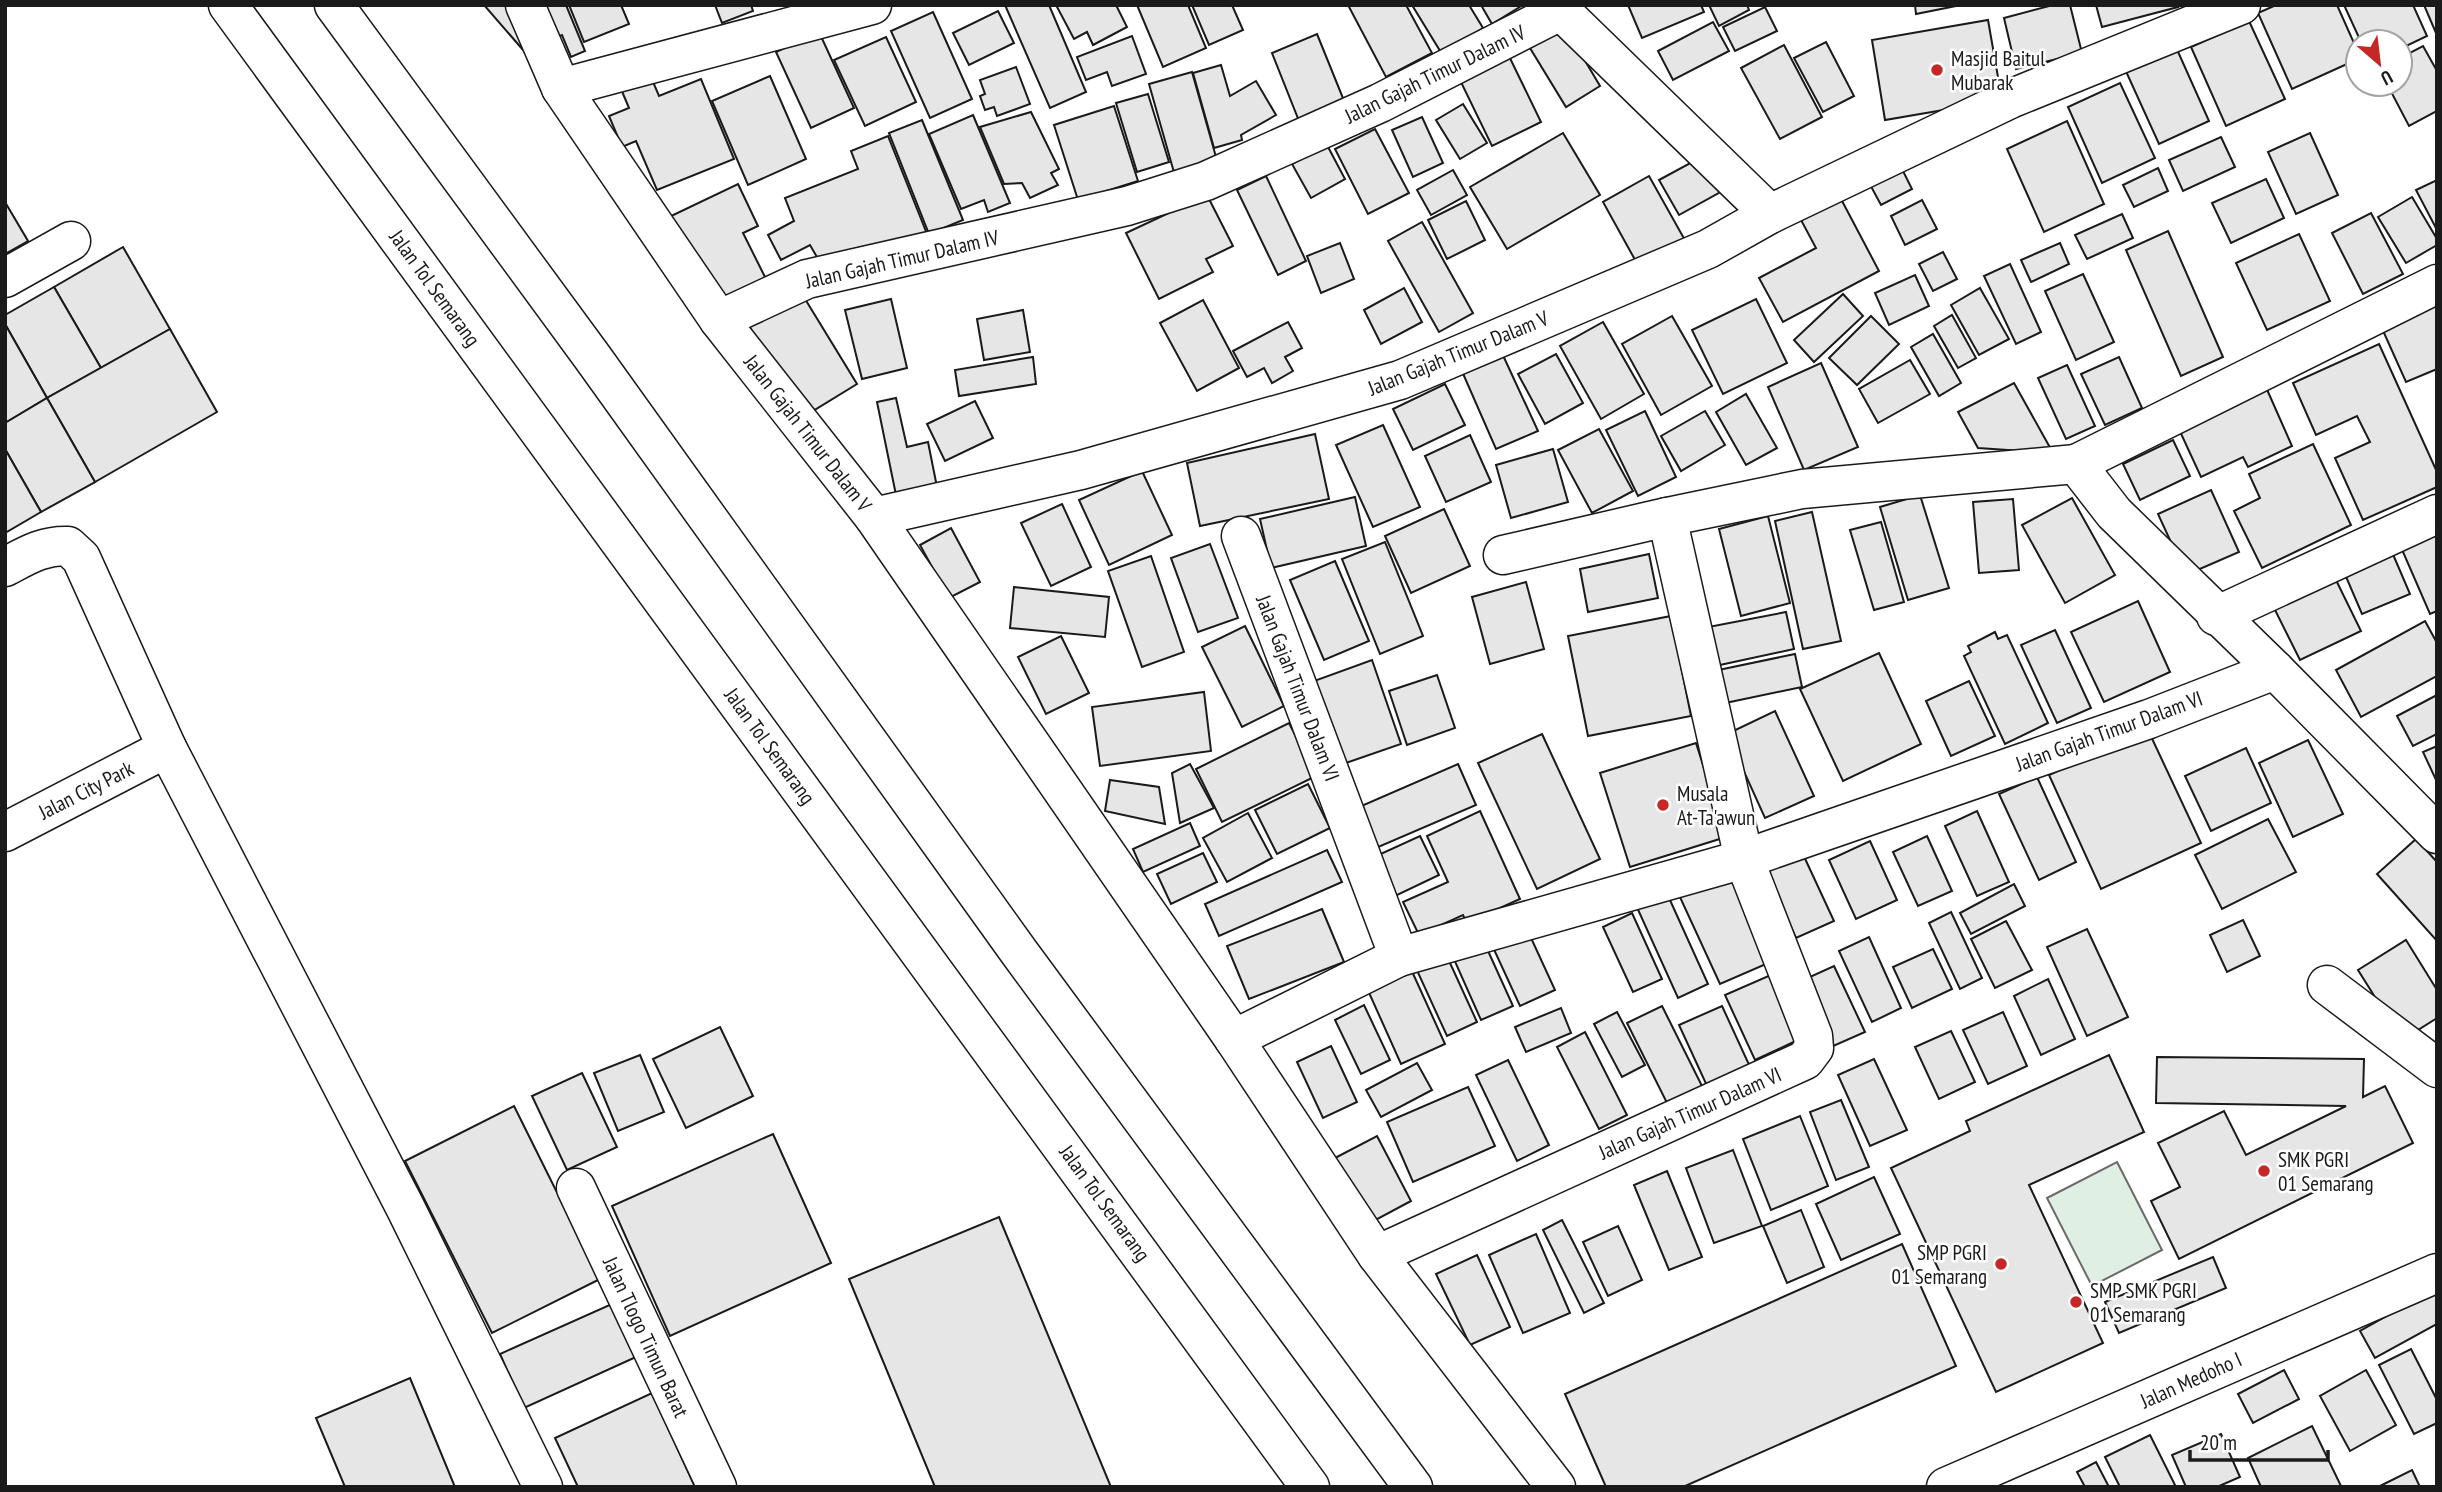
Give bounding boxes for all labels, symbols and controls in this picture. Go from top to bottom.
street label: Jalan Gajah Timur Dalam IV [1339,18,1530,130]
north arrow [2344,28,2414,98]
place label: Masjid Baitul Mubarak [1951,45,2045,96]
marker: Masjid Baitul Mubarak [1929,62,1945,78]
text: U [2377,65,2397,91]
street label: Jalan Tol Semarang [383,224,486,352]
street label: Jalan Gajah Timur Dalam IV [802,224,1002,295]
street label: Jalan Gajah Timur Dalam V [1363,304,1552,402]
street label: Jalan Gajah Timur Dalam V [738,348,878,517]
street label: Jalan Gajah Timur Dalam VI [1250,590,1346,785]
street label: Jalan Tol Semarang [718,682,821,810]
street label: Jalan Gajah Timur Dalam VI [2011,685,2206,778]
street label: Jalan City Park [33,755,138,826]
place label: Musala At-Ta'awun [1677,780,1755,831]
marker: Musala At-Ta'awun [1655,797,1671,813]
street label: Jalan Gajah Timur Dalam VI [1594,1061,1786,1166]
street label: Jalan Tol Semarang [1053,1139,1156,1267]
place label: SMK PGRI 01 Semarang [2278,1146,2374,1197]
marker: SMK PGRI 01 Semarang [2256,1163,2272,1179]
place label: SMP PGRI 01 Semarang [1891,1239,1987,1290]
street label: Jalan Tlogo Timun Barat [597,1252,695,1422]
marker: SMP PGRI 01 Semarang [1993,1256,2009,1272]
place label: SMP SMK PGRI 01 Semarang [2090,1277,2197,1328]
marker: SMP SMK PGRI 01 Semarang [2068,1294,2084,1310]
street label: Jalan Medoho I [2135,1346,2246,1415]
scale bar [2190,1418,2328,1462]
text: 20 m [2200,1429,2237,1456]

